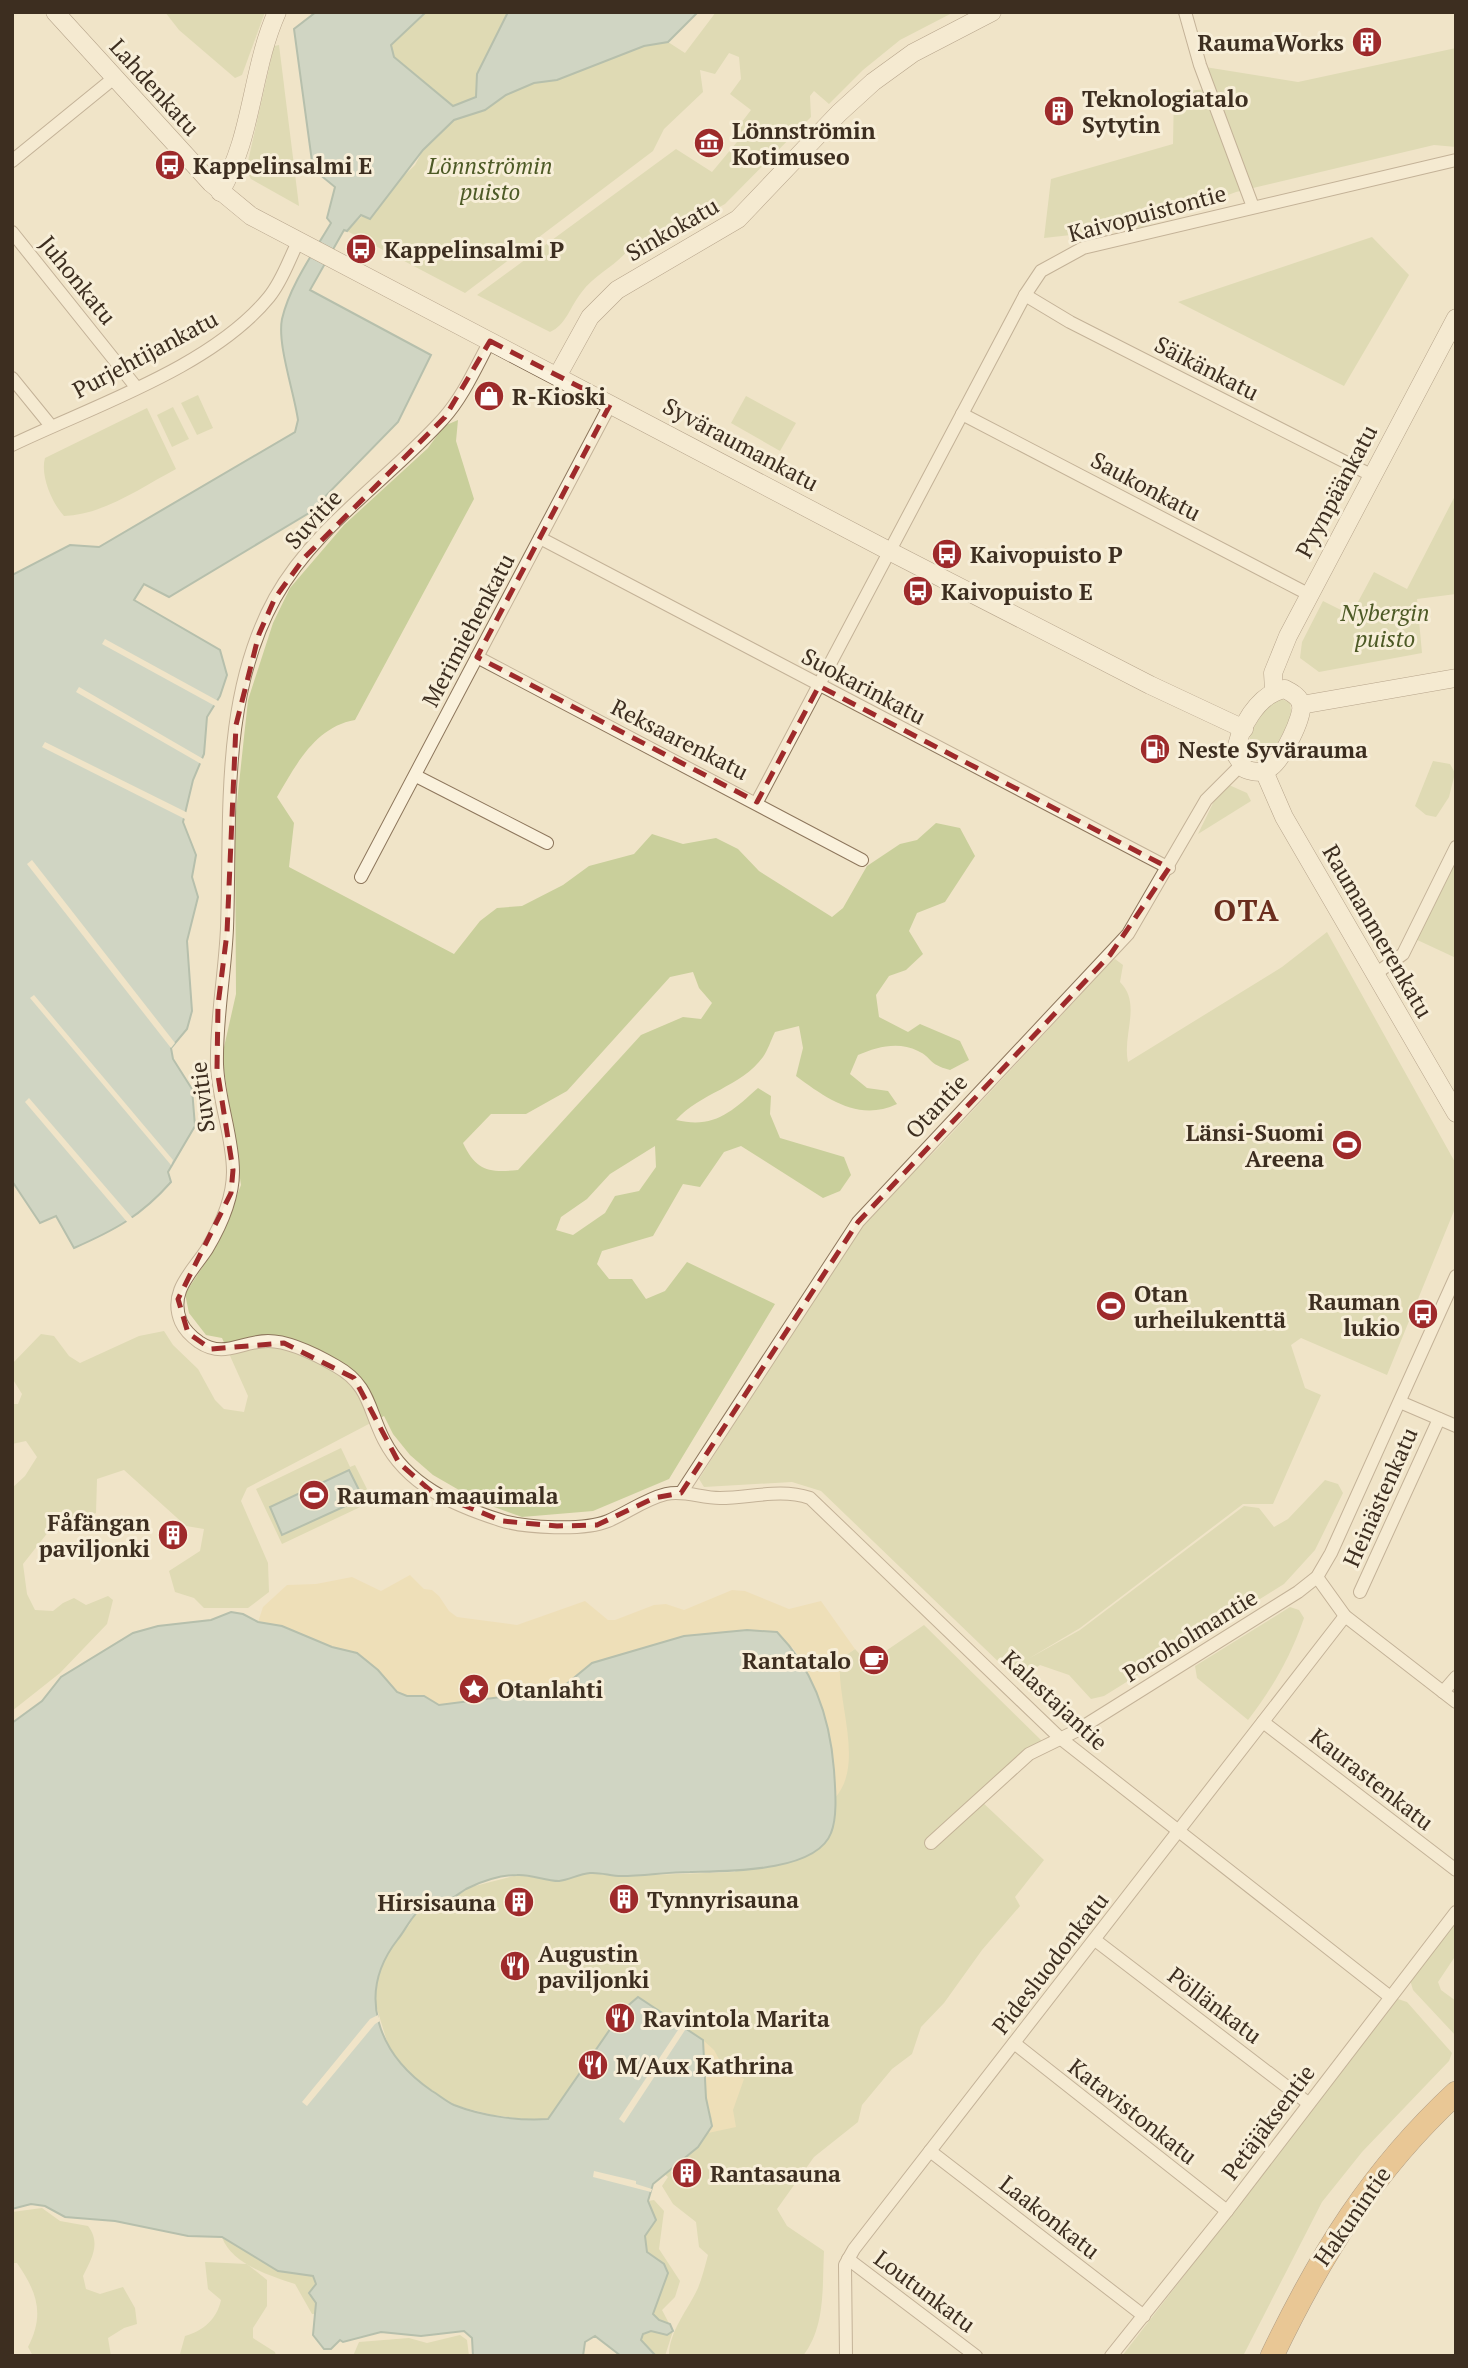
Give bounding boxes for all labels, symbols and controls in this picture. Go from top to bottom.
building icon: RaumaWorks [1350,25,1384,59]
place label: RaumaWorks [1197,27,1344,58]
street label: Lahdenkatu [103,32,207,142]
place label: Teknologiatalo Sytytin [1082,83,1248,140]
building icon: Teknologiatalo Sytytin [1042,94,1076,128]
place label: Lönnströmin Kotimuseo [732,115,876,172]
museum icon: Lönnströmin Kotimuseo [692,126,726,160]
bus stop icon: Kappelinsalmi E [153,148,187,182]
place label: Kappelinsalmi E [193,150,372,181]
park label: Lönnströmin puisto [427,150,552,207]
street label: Kaivopuistontie [1065,177,1229,249]
street label: Sinkokatu [620,190,724,268]
street label: Juhonkatu [33,229,123,331]
bus stop icon: Kappelinsalmi P [344,232,378,266]
place label: Kappelinsalmi P [384,234,565,265]
street label: Purjehtijankatu [67,303,223,405]
street label: Säikänkatu [1150,328,1264,408]
shop icon: R-Kioski [472,379,506,413]
place label: R-Kioski [512,381,606,412]
street label: Syväraumankatu [658,390,824,498]
street label: Pyynpäänkatu [1288,419,1384,563]
street label: Saukonkatu [1086,444,1206,528]
street label: Suvitie [277,482,349,556]
bus stop icon: Kaivopuisto P [930,537,964,571]
place label: Kaivopuisto P [970,539,1123,570]
street label: Merimiehenkatu [415,548,521,712]
bus stop icon: Kaivopuisto E [901,574,935,608]
place label: Kaivopuisto E [941,576,1093,607]
park label: Nybergin puisto [1340,597,1429,654]
street label: Suokarinkatu [797,640,931,732]
street label: Reksaarenkatu [606,691,754,787]
fuel station icon: Neste Syvärauma [1138,732,1172,766]
place label: Neste Syvärauma [1178,734,1368,765]
street label: Raumanmerenkatu [1316,839,1440,1023]
district label: OTA [1213,890,1281,930]
street label: Suvitie [182,1060,222,1134]
street label: Otantie [898,1067,974,1145]
place label: Länsi-Suomi Areena [1186,1117,1324,1174]
sports icon: Länsi-Suomi Areena [1330,1128,1364,1162]
place label: Otan urheilukenttä [1134,1278,1286,1335]
place label: Rauman lukio [1308,1286,1400,1343]
sports icon: Otan urheilukenttä [1094,1289,1128,1323]
bus stop icon: Rauman lukio [1406,1297,1440,1331]
street label: Heinästenkatu [1335,1422,1425,1572]
sports icon: Rauman maauimala [297,1478,331,1512]
place label: Rauman maauimala [337,1480,559,1511]
place label: Fåfängan paviljonki [39,1507,150,1564]
building icon: Fåfängan paviljonki [156,1518,190,1552]
street label: Poroholmantie [1117,1581,1263,1689]
cafe icon: Rantatalo [857,1643,891,1677]
street label: Kalastajantie [995,1643,1115,1757]
place label: Rantatalo [742,1645,851,1676]
place icon: Otanlahti [457,1672,491,1706]
place label: Otanlahti [497,1674,603,1705]
street label: Kaurastenkatu [1304,1721,1440,1837]
building icon: Tynnyrisauna [607,1882,641,1916]
place label: Tynnyrisauna [647,1884,799,1915]
building icon: Hirsisauna [502,1885,536,1919]
street label: Pidesluodonkatu [985,1886,1115,2040]
place label: Hirsisauna [378,1887,496,1918]
place label: Augustin paviljonki [538,1938,650,1995]
restaurant icon: Augustin paviljonki [498,1949,532,1983]
street label: Pöllänkatu [1162,1959,1268,2051]
restaurant icon: Ravintola Marita [603,2001,637,2035]
place label: Ravintola Marita [643,2003,830,2034]
restaurant icon: M/Aux Kathrina [576,2048,610,2082]
place label: M/Aux Kathrina [616,2050,794,2081]
street label: Katavistonkatu [1062,2051,1204,2171]
street label: Petäjäksentie [1214,2058,1322,2186]
building icon: Rantasauna [670,2156,704,2190]
place label: Rantasauna [710,2158,841,2189]
street label: Hakunintie [1306,2160,1398,2272]
street label: Laakonkatu [994,2168,1106,2266]
street label: Loutunkatu [868,2243,982,2339]

